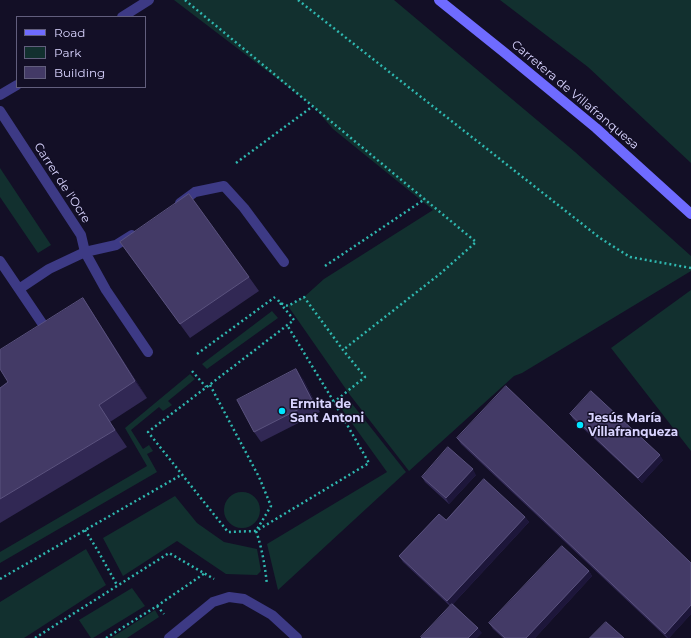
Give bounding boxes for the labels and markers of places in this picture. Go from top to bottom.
place label: Ermita de Sant Antoni [290,397,364,425]
marker: Ermita de Sant Antoni [277,406,287,416]
place label: Jesús María Villafranqueza [588,411,678,439]
marker: Jesús María Villafranqueza [575,420,585,430]

